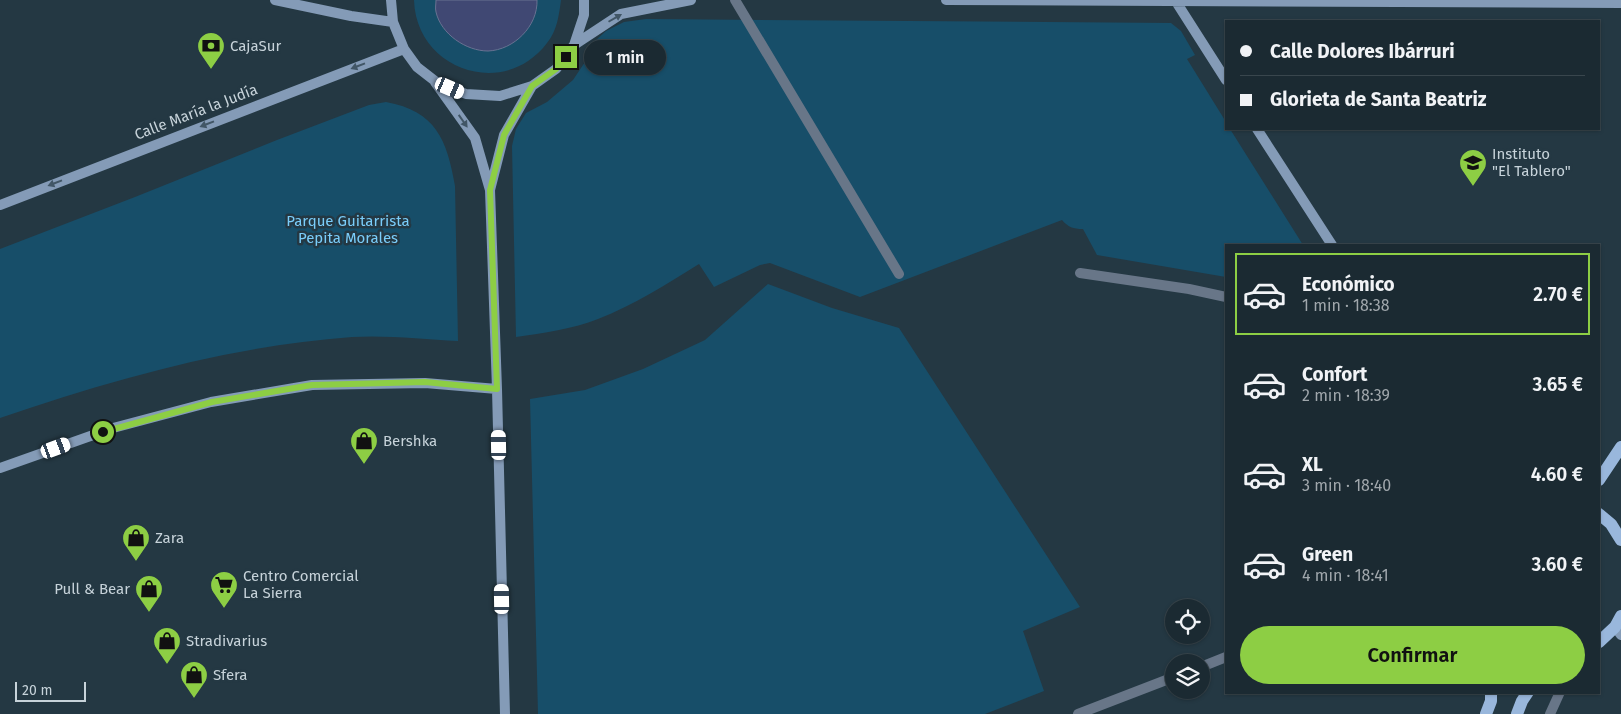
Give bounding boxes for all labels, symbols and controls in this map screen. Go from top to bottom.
one-way arrow [609,14,622,23]
bank icon: CajaSur [196,31,226,70]
place label: CajaSur [230,37,282,55]
callout: 1 min [584,40,666,74]
text: Calle Dolores Ibárruri [1270,40,1455,63]
route end [555,46,577,68]
text: 1 min [606,48,644,67]
one-way arrow [350,62,365,70]
car [433,75,466,101]
street label: Calle María la Judía [132,80,260,144]
text: Glorieta de Santa Beatriz [1270,88,1487,111]
one-way arrow [458,114,468,128]
one-way arrow [199,121,214,128]
place label: Instituto "El Tablero" [1492,145,1571,180]
school or university icon: Instituto "El Tablero" [1458,148,1488,187]
one-way arrow [47,179,62,187]
park label: Parque Guitarrista Pepita Morales [286,212,410,247]
icon: car [1242,272,1287,317]
text: Económico [1302,273,1395,296]
text: 2.70 € [1533,283,1583,306]
text: 1 min · 18:38 [1302,296,1390,315]
icon: car [1242,362,1287,407]
text: Confort [1302,363,1367,386]
text: 3.65 € [1533,373,1583,396]
text: 2 min · 18:39 [1302,386,1390,405]
route start [92,421,114,443]
shop icon: Bershka [349,426,379,465]
car [491,430,506,460]
place label: Bershka [383,432,437,450]
car [39,436,72,460]
icon: car [1242,452,1287,497]
text: XL [1302,453,1323,476]
text: 4.60 € [1531,463,1583,486]
text: 3 min · 18:40 [1302,476,1391,495]
shop icon: Zara [121,523,151,562]
place label: Zara [155,529,184,547]
icon: car [1242,542,1287,587]
text: Green [1302,543,1353,566]
text: 3.60 € [1531,553,1583,576]
text: 4 min · 18:41 [1302,566,1389,585]
place label: Centro Comercial La Sierra [243,567,359,602]
supermarket icon: Centro Comercial La Sierra [209,570,239,609]
shop icon: Pull & Bear [134,574,164,613]
place label: Pull & Bear [54,580,130,598]
car [494,584,509,614]
map controls [1165,599,1210,699]
button: locate [1165,599,1210,644]
shop icon: Stradivarius [152,626,182,665]
button: Confirmar [1240,626,1585,684]
place label: Stradivarius [186,632,267,650]
button: layers [1165,654,1210,699]
shop icon: Sfera [179,660,209,699]
place label: Sfera [213,666,248,684]
scale bar [15,679,86,702]
text: 20 m [22,682,52,699]

